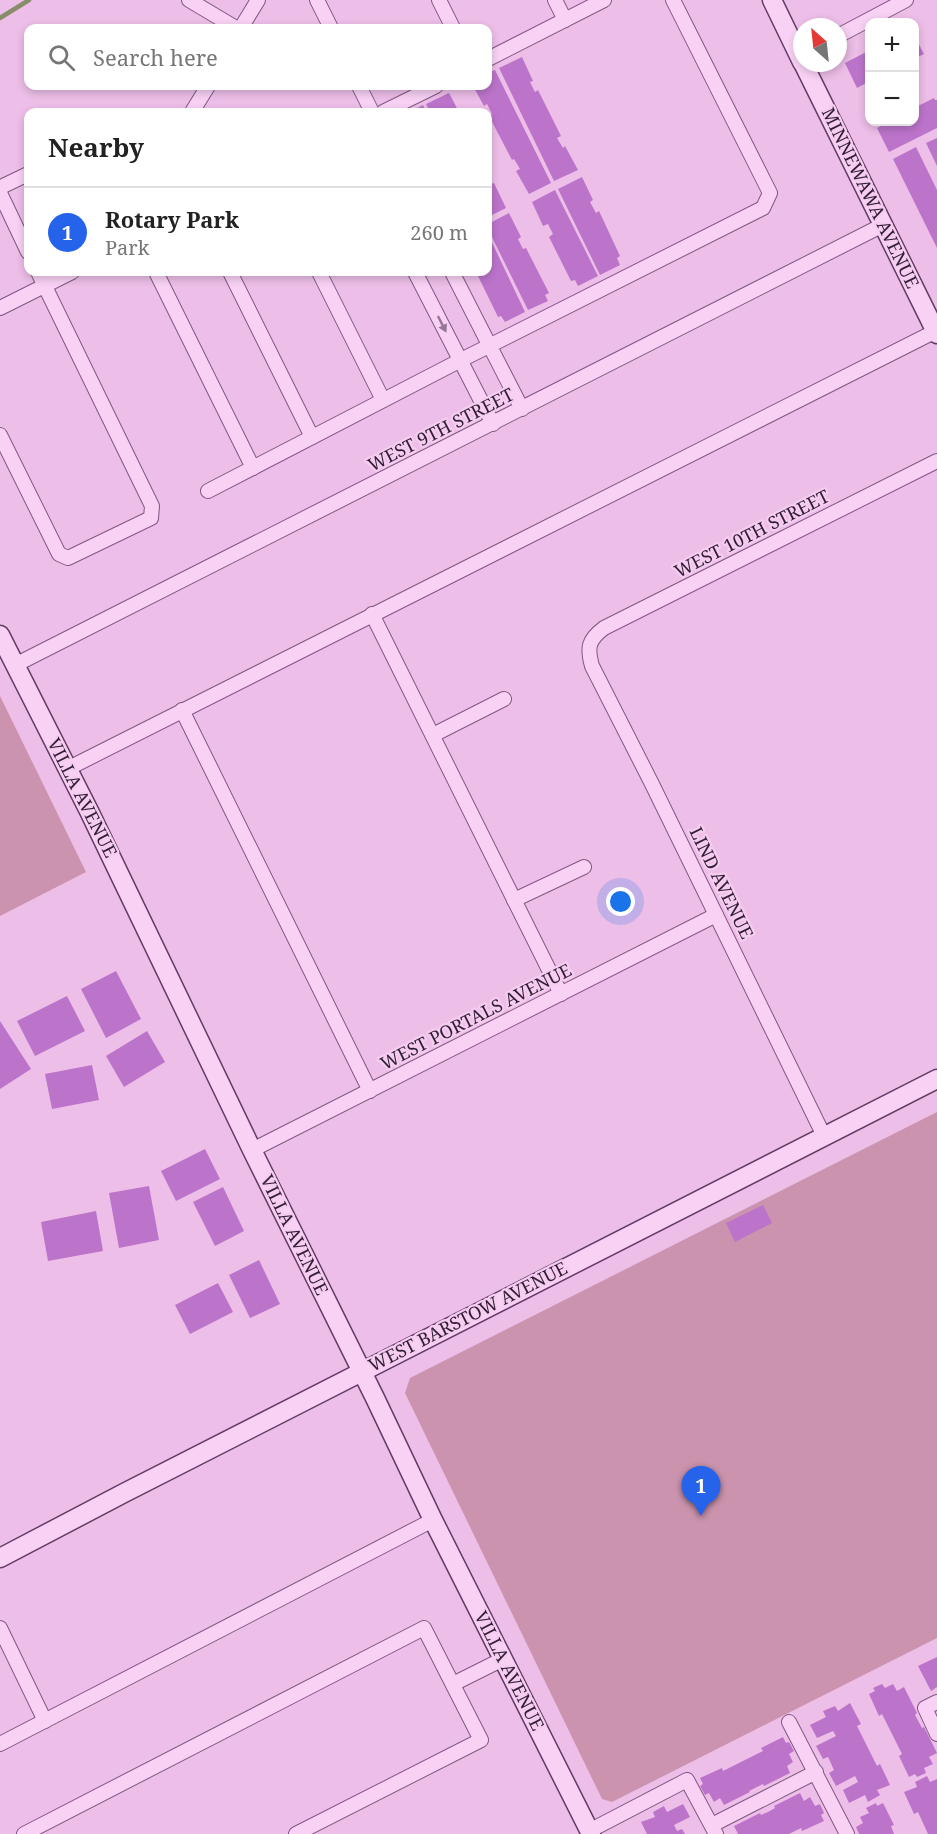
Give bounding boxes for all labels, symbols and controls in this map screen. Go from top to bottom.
north arrow [793,18,847,72]
map controls [865,18,919,126]
button: + [865,18,919,72]
search box [24,24,492,90]
icon: search [45,41,78,74]
text: Search here [93,42,218,72]
button: − [865,72,919,126]
street label: MINNEWAWA AVENUE [817,103,925,292]
text: Nearby [48,129,144,165]
text: Rotary Park [105,204,239,234]
text: 1 [62,219,73,246]
text: 260 m [410,219,468,246]
text: Park [105,234,149,261]
one-way arrow [437,315,447,332]
street label: WEST 9TH STREET [363,382,518,476]
street label: WEST 10TH STREET [670,484,833,583]
street label: VILLA AVENUE [42,734,123,861]
street label: LIND AVENUE [684,823,759,943]
your location [606,887,635,916]
street label: WEST PORTALS AVENUE [376,957,575,1075]
street label: VILLA AVENUE [255,1170,334,1299]
street label: WEST BARSTOW AVENUE [364,1255,571,1377]
pin: 1 [682,1466,720,1516]
street label: VILLA AVENUE [469,1607,550,1734]

